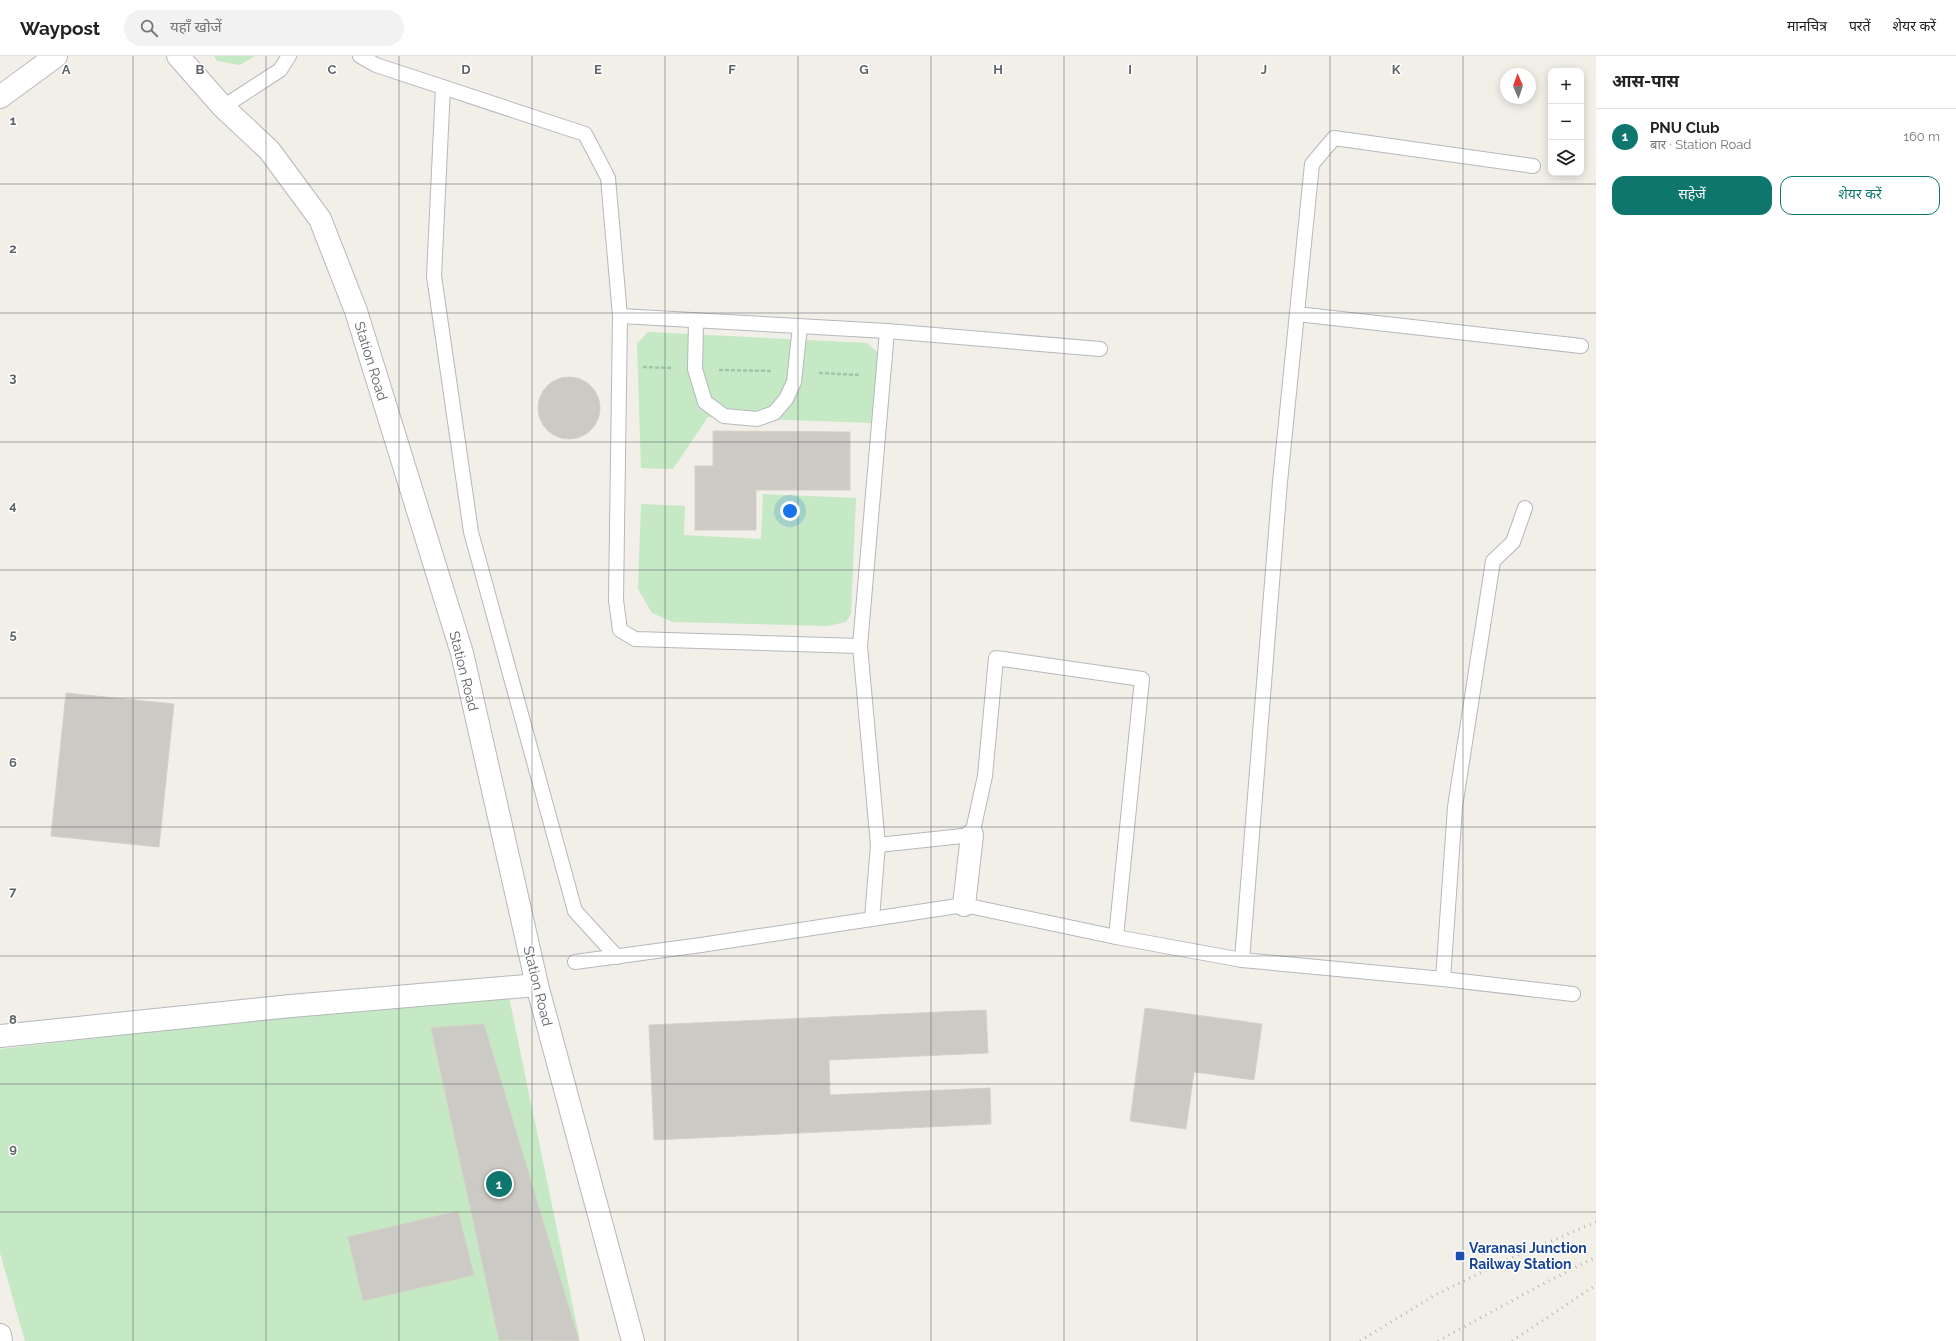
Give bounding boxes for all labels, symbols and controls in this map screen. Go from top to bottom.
search box [124,10,404,46]
text: Waypost [20,17,100,39]
icon: search [138,17,160,39]
text: यहाँ खोजें [170,18,222,36]
text: मानचित्र [1787,18,1827,34]
text: परतें [1849,18,1871,34]
text: शेयर करें [1893,18,1936,34]
text: A [62,62,71,77]
text: B [196,62,205,77]
text: C [328,62,337,77]
text: D [461,62,471,77]
text: E [594,62,602,77]
text: F [728,62,736,77]
text: G [859,62,869,77]
text: H [993,62,1003,77]
text: I [1128,62,1132,77]
text: J [1261,62,1267,77]
text: K [1392,62,1401,77]
north arrow [1500,68,1536,104]
map controls [1548,68,1584,176]
button: + [1548,68,1584,104]
text: आस-पास [1612,71,1679,91]
button: − [1548,104,1584,140]
text: 1 [10,113,17,128]
text: PNU Club [1650,119,1719,137]
text: 1 [1622,129,1628,144]
text: 160 m [1903,129,1940,144]
text: बार · Station Road [1650,137,1751,152]
button: layers [1548,140,1584,176]
button: सहेजें [1612,176,1772,215]
button: शेयर करें [1780,176,1940,215]
text: 2 [9,241,17,256]
street label: Station Road [351,319,391,403]
text: 3 [9,370,17,385]
text: 4 [9,498,17,513]
your location [780,501,800,521]
text: 5 [9,627,17,642]
street label: Station Road [446,629,482,713]
text: 6 [9,755,17,770]
text: 7 [9,884,17,899]
street label: Station Road [520,944,556,1028]
text: 8 [9,1012,17,1027]
text: 9 [9,1141,17,1156]
pin: 1 [486,1169,512,1199]
place label: Varanasi Junction Railway Station [1469,1240,1587,1272]
marker: Varanasi Junction Railway Station [1454,1250,1466,1262]

